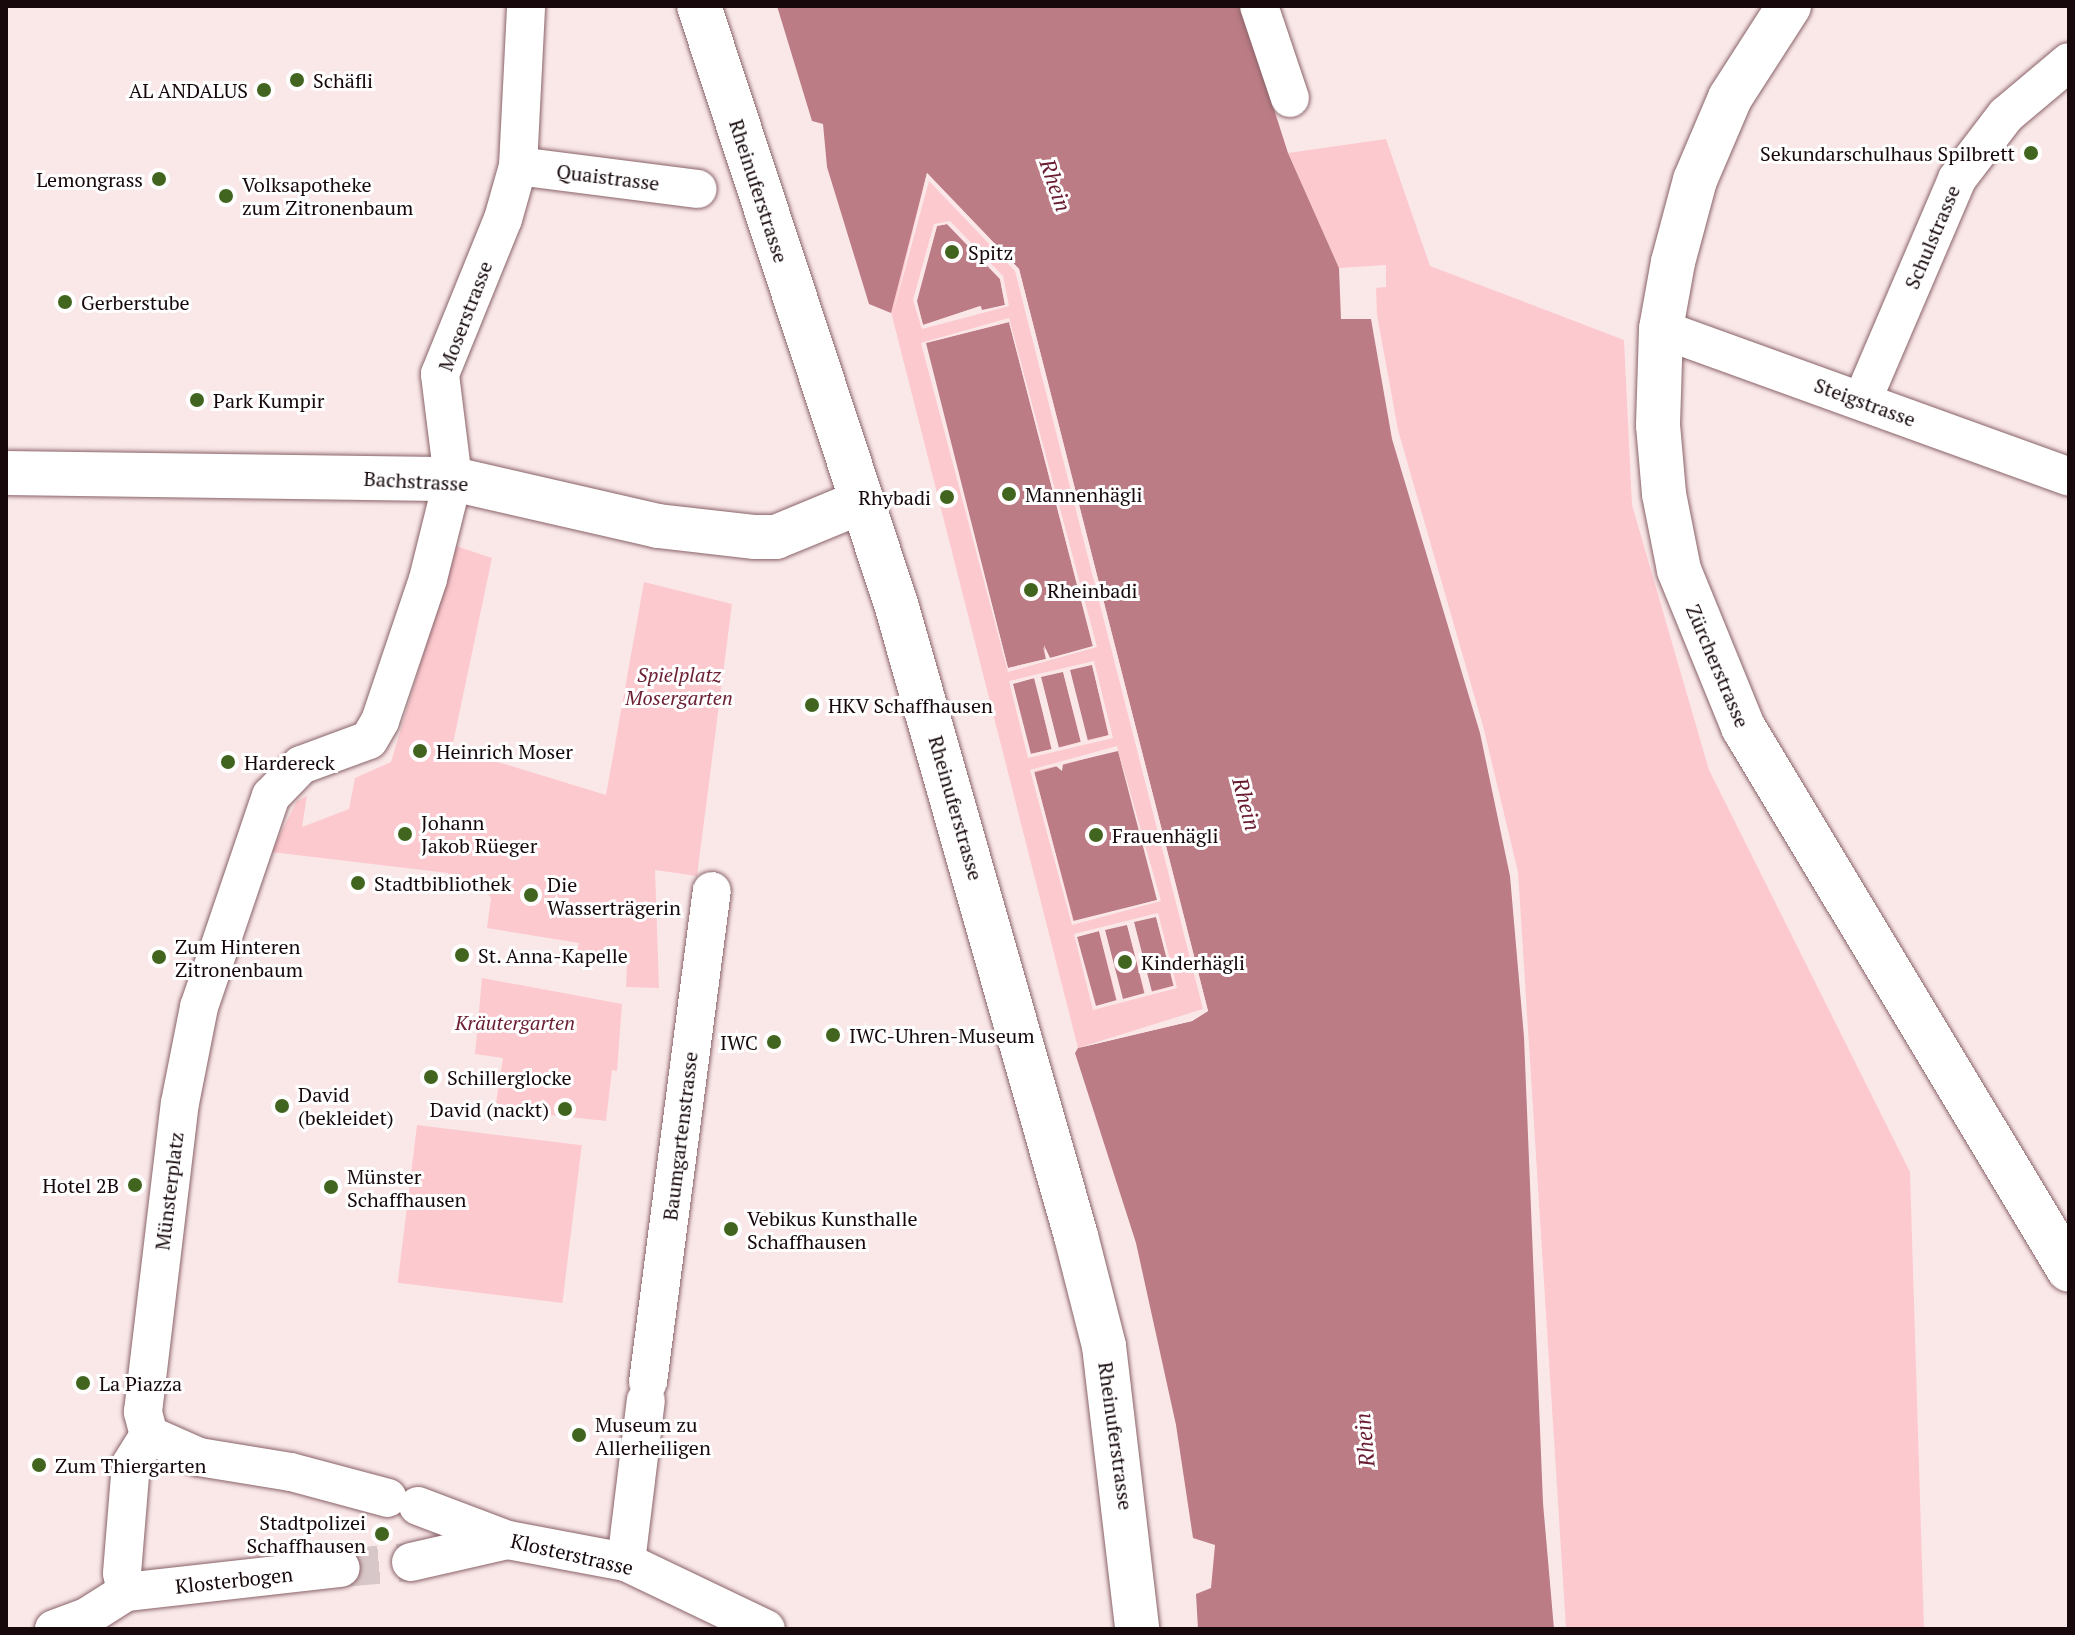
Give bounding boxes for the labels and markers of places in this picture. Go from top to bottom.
place label: Schäfli [313,68,373,92]
marker: Schäfli [288,71,306,89]
place label: AL ANDALUS [128,78,248,102]
marker: AL ANDALUS [255,81,273,99]
place label: Sekundarschulhaus Spilbrett [1760,141,2015,165]
marker: Sekundarschulhaus Spilbrett [2022,144,2040,162]
place label: Lemongrass [36,167,143,191]
marker: Lemongrass [150,170,168,188]
place label: Volksapotheke zum Zitronenbaum [242,172,413,219]
marker: Volksapotheke zum Zitronenbaum [217,187,235,205]
place label: Spitz [968,240,1013,264]
marker: Spitz [943,243,961,261]
place label: Gerberstube [81,290,190,314]
marker: Gerberstube [56,293,74,311]
place label: Park Kumpir [213,388,325,412]
marker: Park Kumpir [188,391,206,409]
place label: Mannenhägli [1025,482,1143,506]
place label: Rhybadi [858,485,931,509]
marker: Mannenhägli [1000,485,1018,503]
marker: Rhybadi [938,488,956,506]
place label: Rheinbadi [1047,578,1138,602]
marker: Rheinbadi [1022,581,1040,599]
place label: HKV Schaffhausen [828,693,993,717]
marker: HKV Schaffhausen [803,696,821,714]
place label: Heinrich Moser [436,739,573,763]
marker: Heinrich Moser [411,742,429,760]
place label: Hardereck [244,750,335,774]
marker: Hardereck [219,753,237,771]
place label: Johann Jakob Rüeger [421,810,537,857]
place label: Frauenhägli [1112,823,1218,847]
marker: Johann Jakob Rüeger [396,825,414,843]
marker: Frauenhägli [1087,826,1105,844]
place label: Stadtbibliothek [374,871,511,895]
place label: Die Wasserträgerin [547,872,681,919]
marker: Stadtbibliothek [349,874,367,892]
marker: Die Wasserträgerin [522,886,540,904]
place label: Zum Hinteren Zitronenbaum [175,934,303,981]
place label: St. Anna-Kapelle [478,943,629,967]
marker: St. Anna-Kapelle [453,946,471,964]
marker: Zum Hinteren Zitronenbaum [150,948,168,966]
place label: Kinderhägli [1141,950,1245,974]
marker: Kinderhägli [1116,953,1134,971]
place label: IWC-Uhren-Museum [849,1023,1035,1047]
marker: IWC-Uhren-Museum [824,1026,842,1044]
place label: IWC [720,1030,758,1054]
marker: IWC [765,1033,783,1051]
place label: Schillerglocke [447,1065,572,1089]
marker: Schillerglocke [422,1068,440,1086]
place label: David (bekleidet) [298,1082,394,1129]
marker: David (bekleidet) [273,1097,291,1115]
place label: David (nackt) [430,1097,549,1121]
marker: David (nackt) [556,1100,574,1118]
place label: Münster Schaffhausen [347,1164,466,1211]
place label: Hotel 2B [42,1173,119,1197]
marker: Hotel 2B [126,1176,144,1194]
marker: Münster Schaffhausen [322,1178,340,1196]
place label: Vebikus Kunsthalle Schaffhausen [747,1206,917,1253]
marker: Vebikus Kunsthalle Schaffhausen [722,1220,740,1238]
place label: La Piazza [99,1371,182,1395]
marker: La Piazza [74,1374,92,1392]
place label: Museum zu Allerheiligen [595,1412,711,1459]
marker: Museum zu Allerheiligen [570,1426,588,1444]
place label: Zum Thiergarten [55,1453,206,1477]
marker: Zum Thiergarten [30,1456,48,1474]
place label: Stadtpolizei Schaffhausen [247,1510,366,1557]
marker: Stadtpolizei Schaffhausen [373,1525,391,1543]

